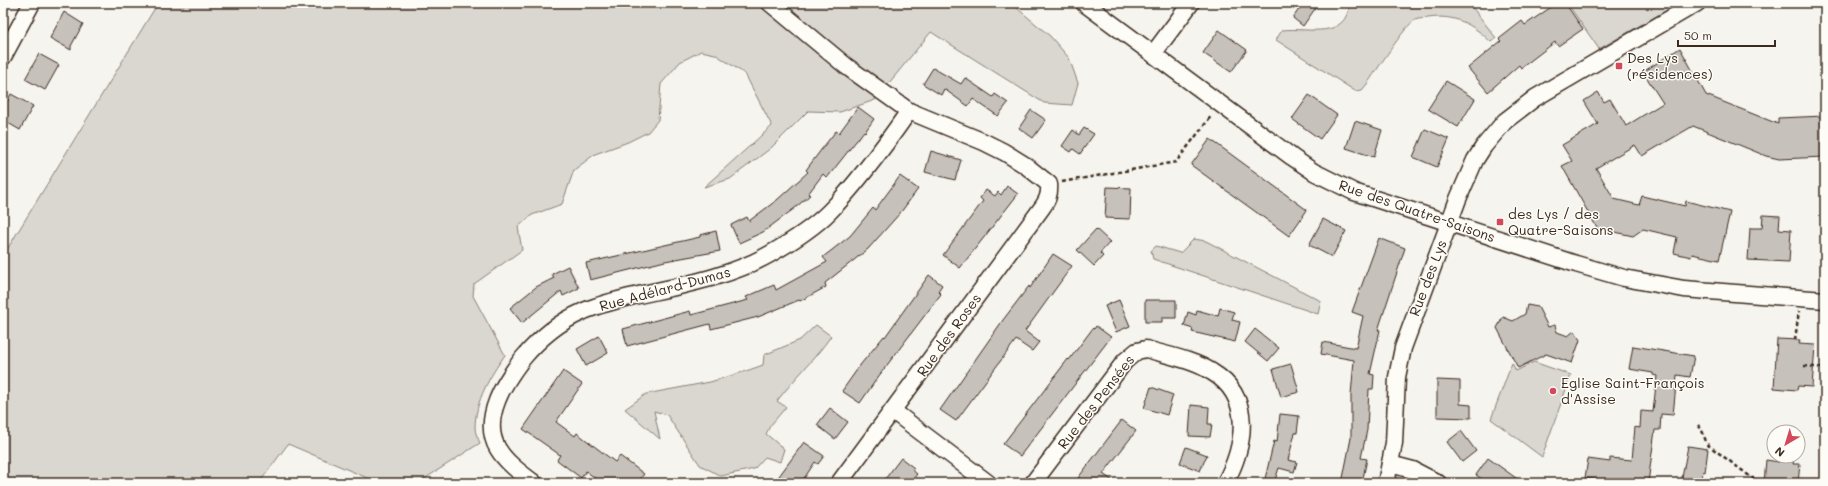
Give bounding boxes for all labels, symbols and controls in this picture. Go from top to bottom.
scale bar [1678,22,1775,48]
text: 50 m [1684,27,1712,43]
place label: Des Lys (résidences) [1627,48,1713,83]
marker: Des Lys (résidences) [1614,61,1624,71]
street label: Rue des Quatre-Saisons [1336,175,1498,246]
place label: des Lys / des Quatre-Saisons [1508,204,1614,239]
marker: des Lys / des Quatre-Saisons [1495,217,1505,227]
street label: Rue des Lys [1404,237,1451,319]
street label: Rue Adélard-Dumas [597,262,733,315]
street label: Rue des Roses [912,289,985,380]
street label: Rue des Pensées [1053,351,1138,453]
place label: Eglise Saint-François d'Assise [1561,373,1705,408]
marker: Eglise Saint-François d'Assise [1548,386,1558,396]
north arrow [1766,424,1806,464]
text: N [1772,444,1787,461]

